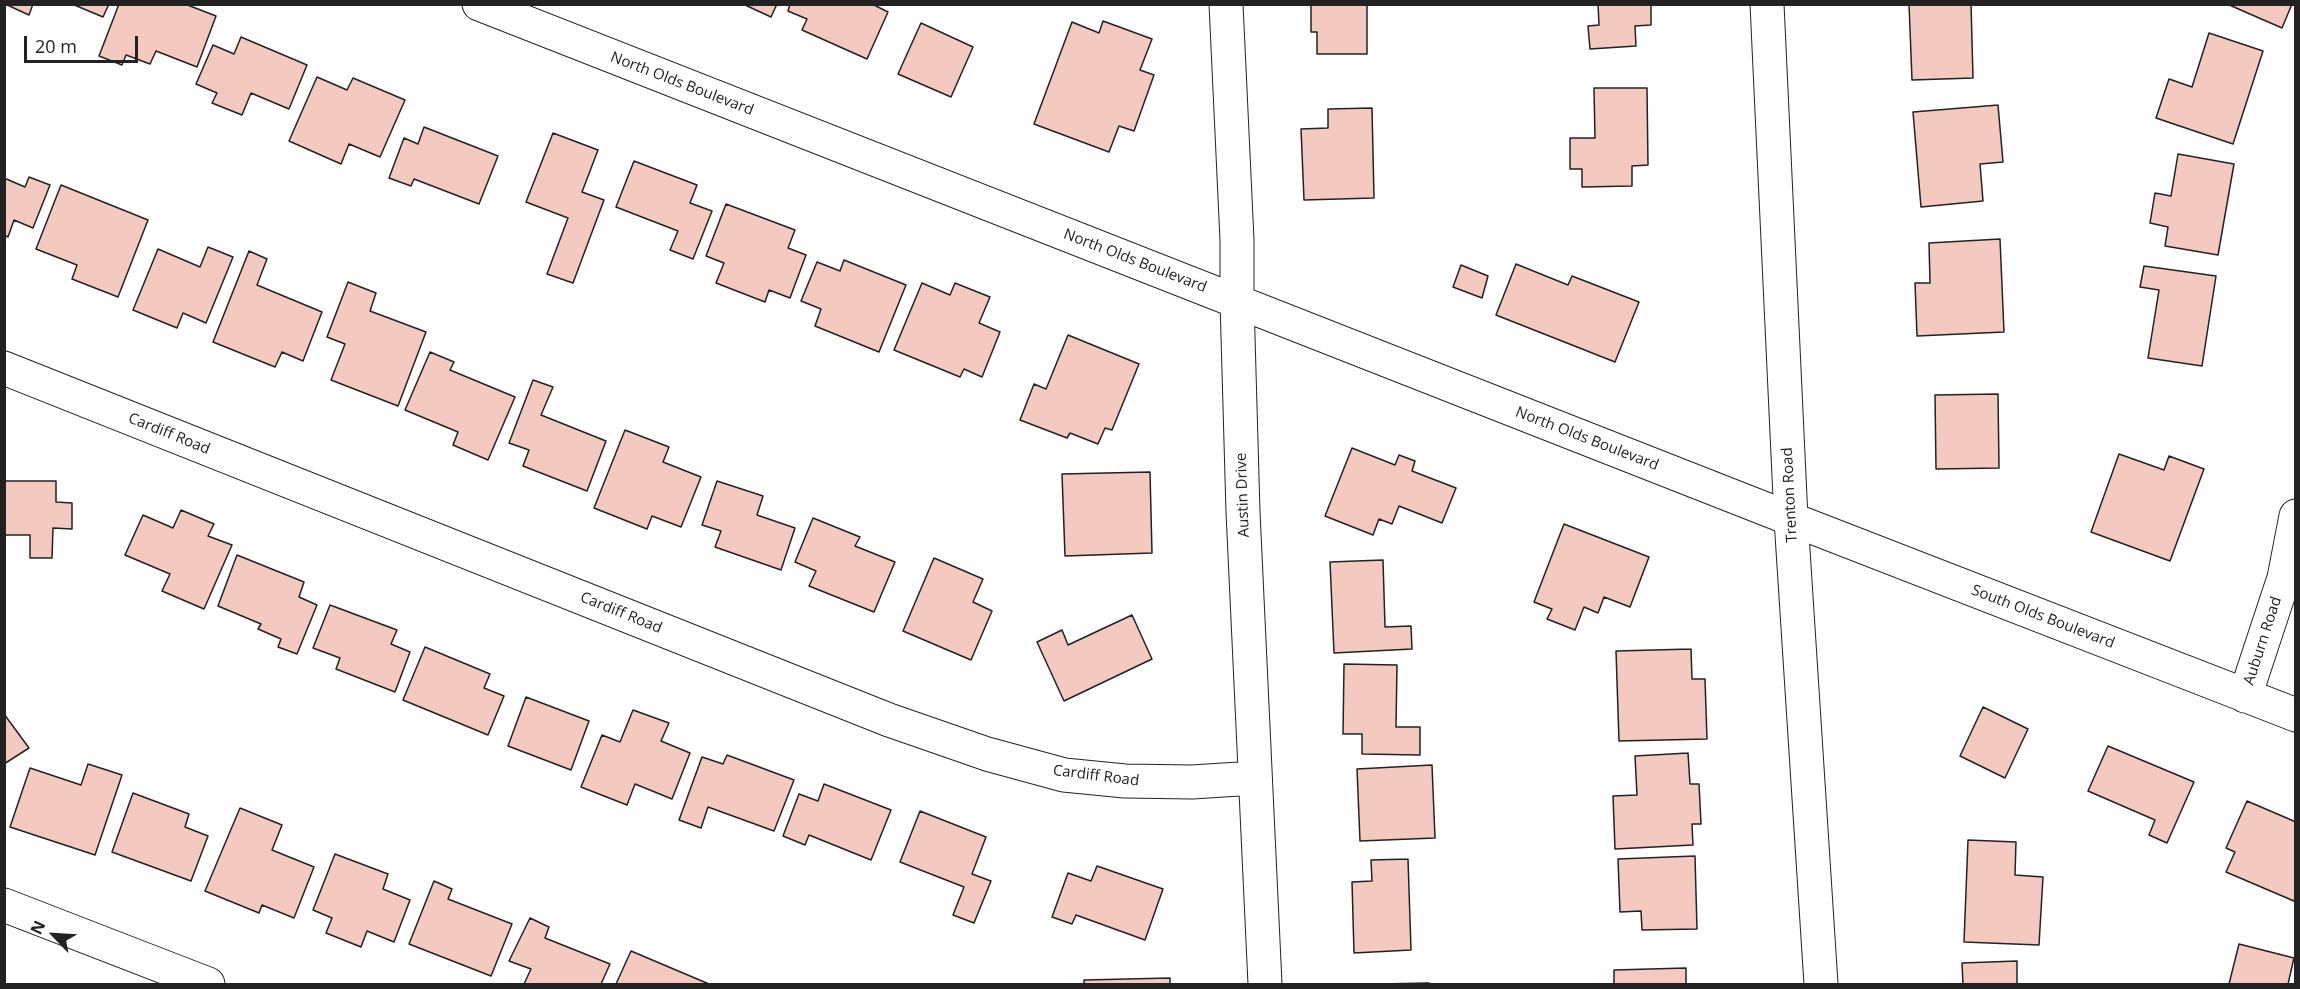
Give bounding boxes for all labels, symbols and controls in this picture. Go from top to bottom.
scale bar [27,24,141,62]
text: 20 m [35,34,77,58]
street label: North Olds Boulevard [608,48,756,120]
street label: North Olds Boulevard [1061,225,1209,297]
street label: North Olds Boulevard [1513,403,1661,475]
street label: Cardiff Road [125,409,213,459]
street label: Trenton Road [1779,447,1801,543]
street label: Austin Drive [1233,452,1253,538]
street label: South Olds Boulevard [1969,581,2117,653]
street label: Cardiff Road [577,588,665,638]
street label: Auburn Road [2240,594,2286,688]
street label: Cardiff Road [1052,762,1140,790]
north arrow [24,905,84,965]
text: N [25,917,50,938]

